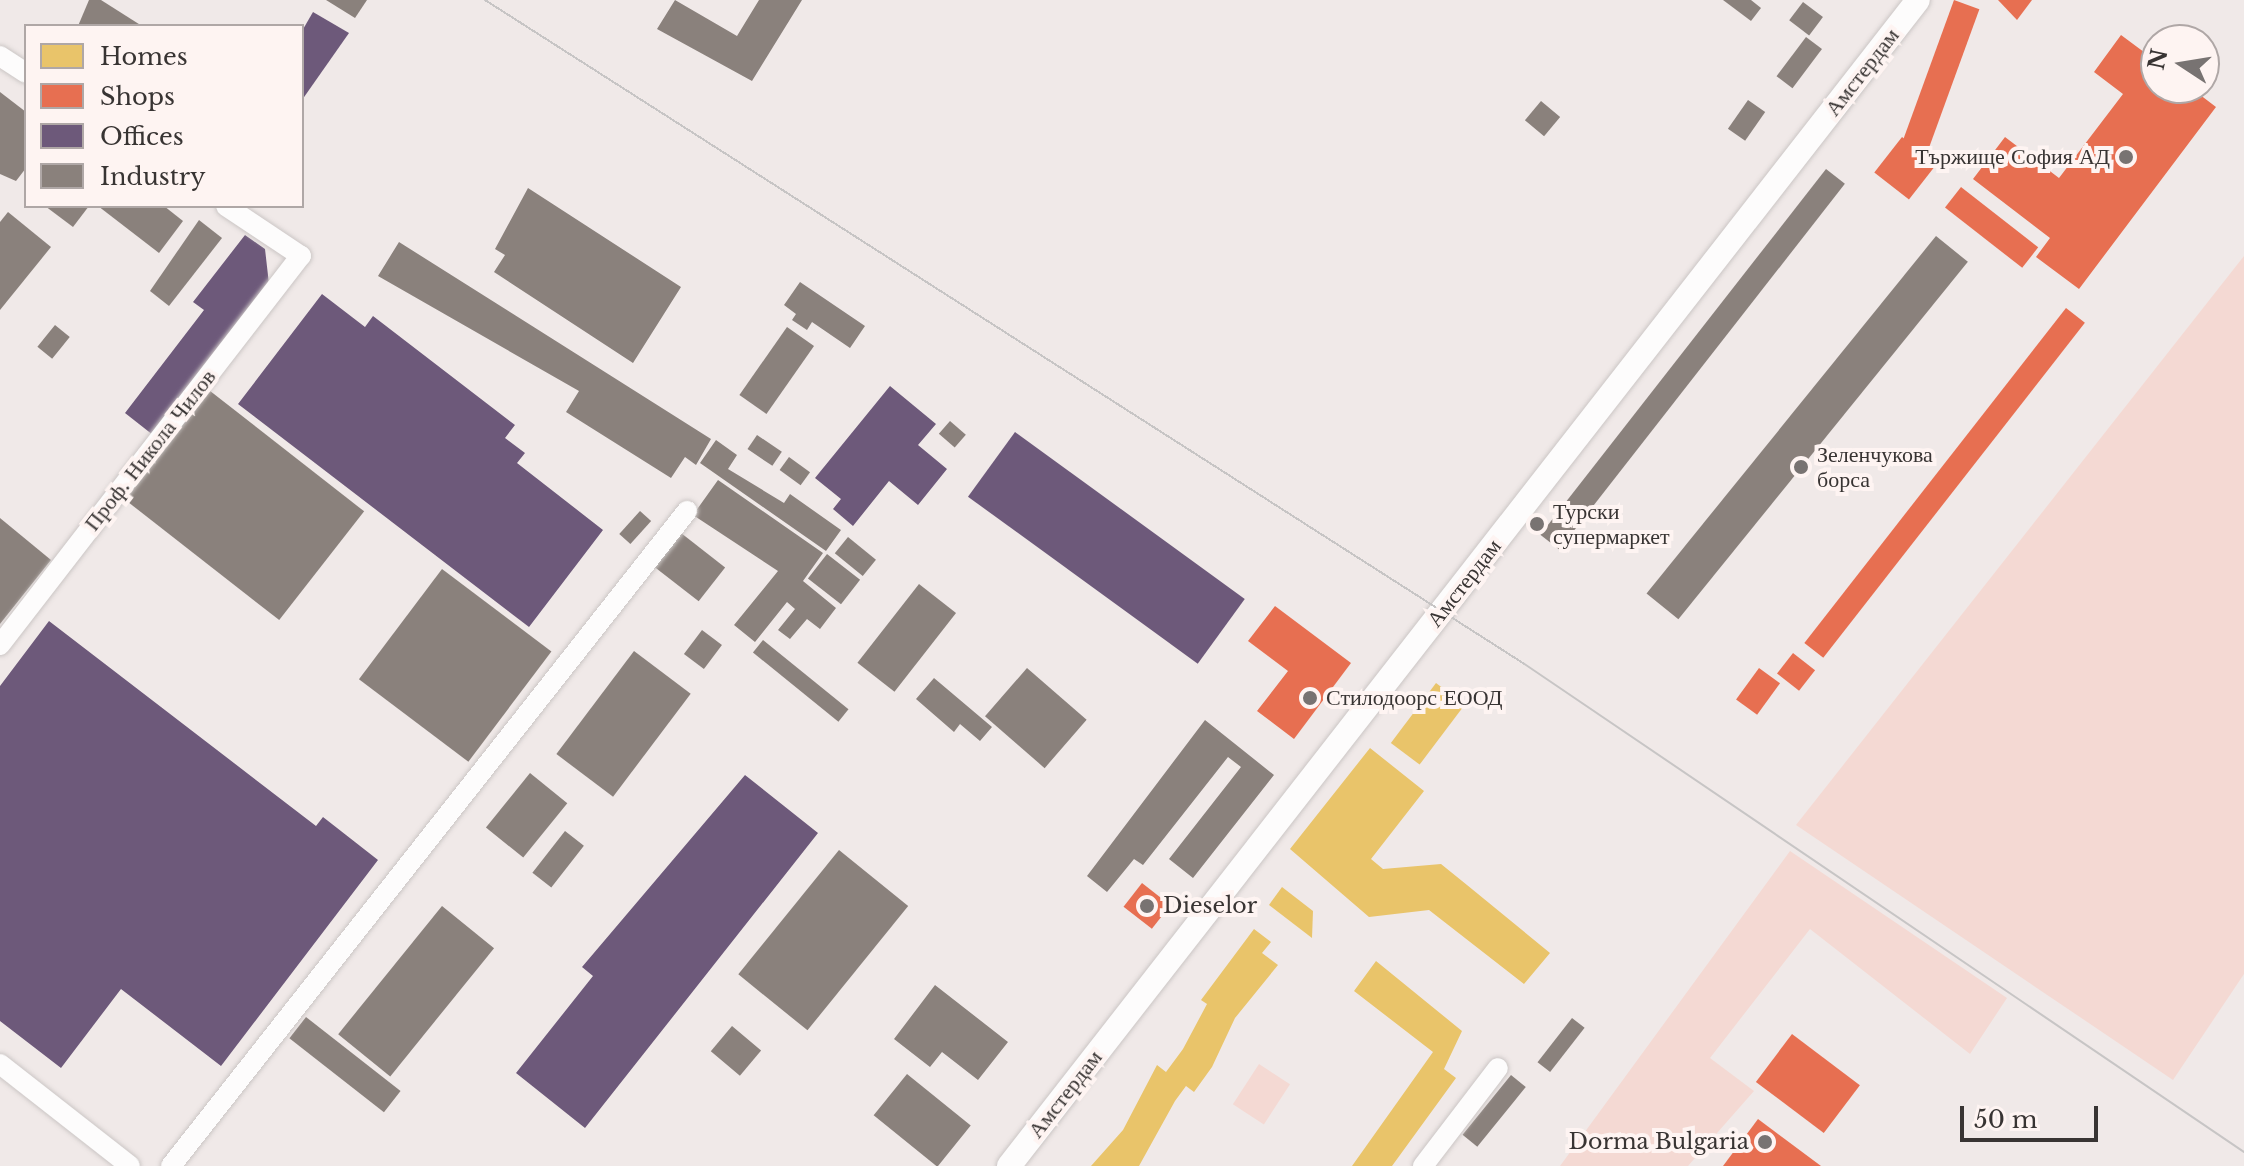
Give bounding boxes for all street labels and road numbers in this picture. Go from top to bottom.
street label: Амстердам [1819,23,1905,121]
street label: Проф. Никола Чилов [79,364,221,536]
street label: Амстердам [1421,534,1507,632]
street label: Амстердам [1022,1045,1108,1143]

